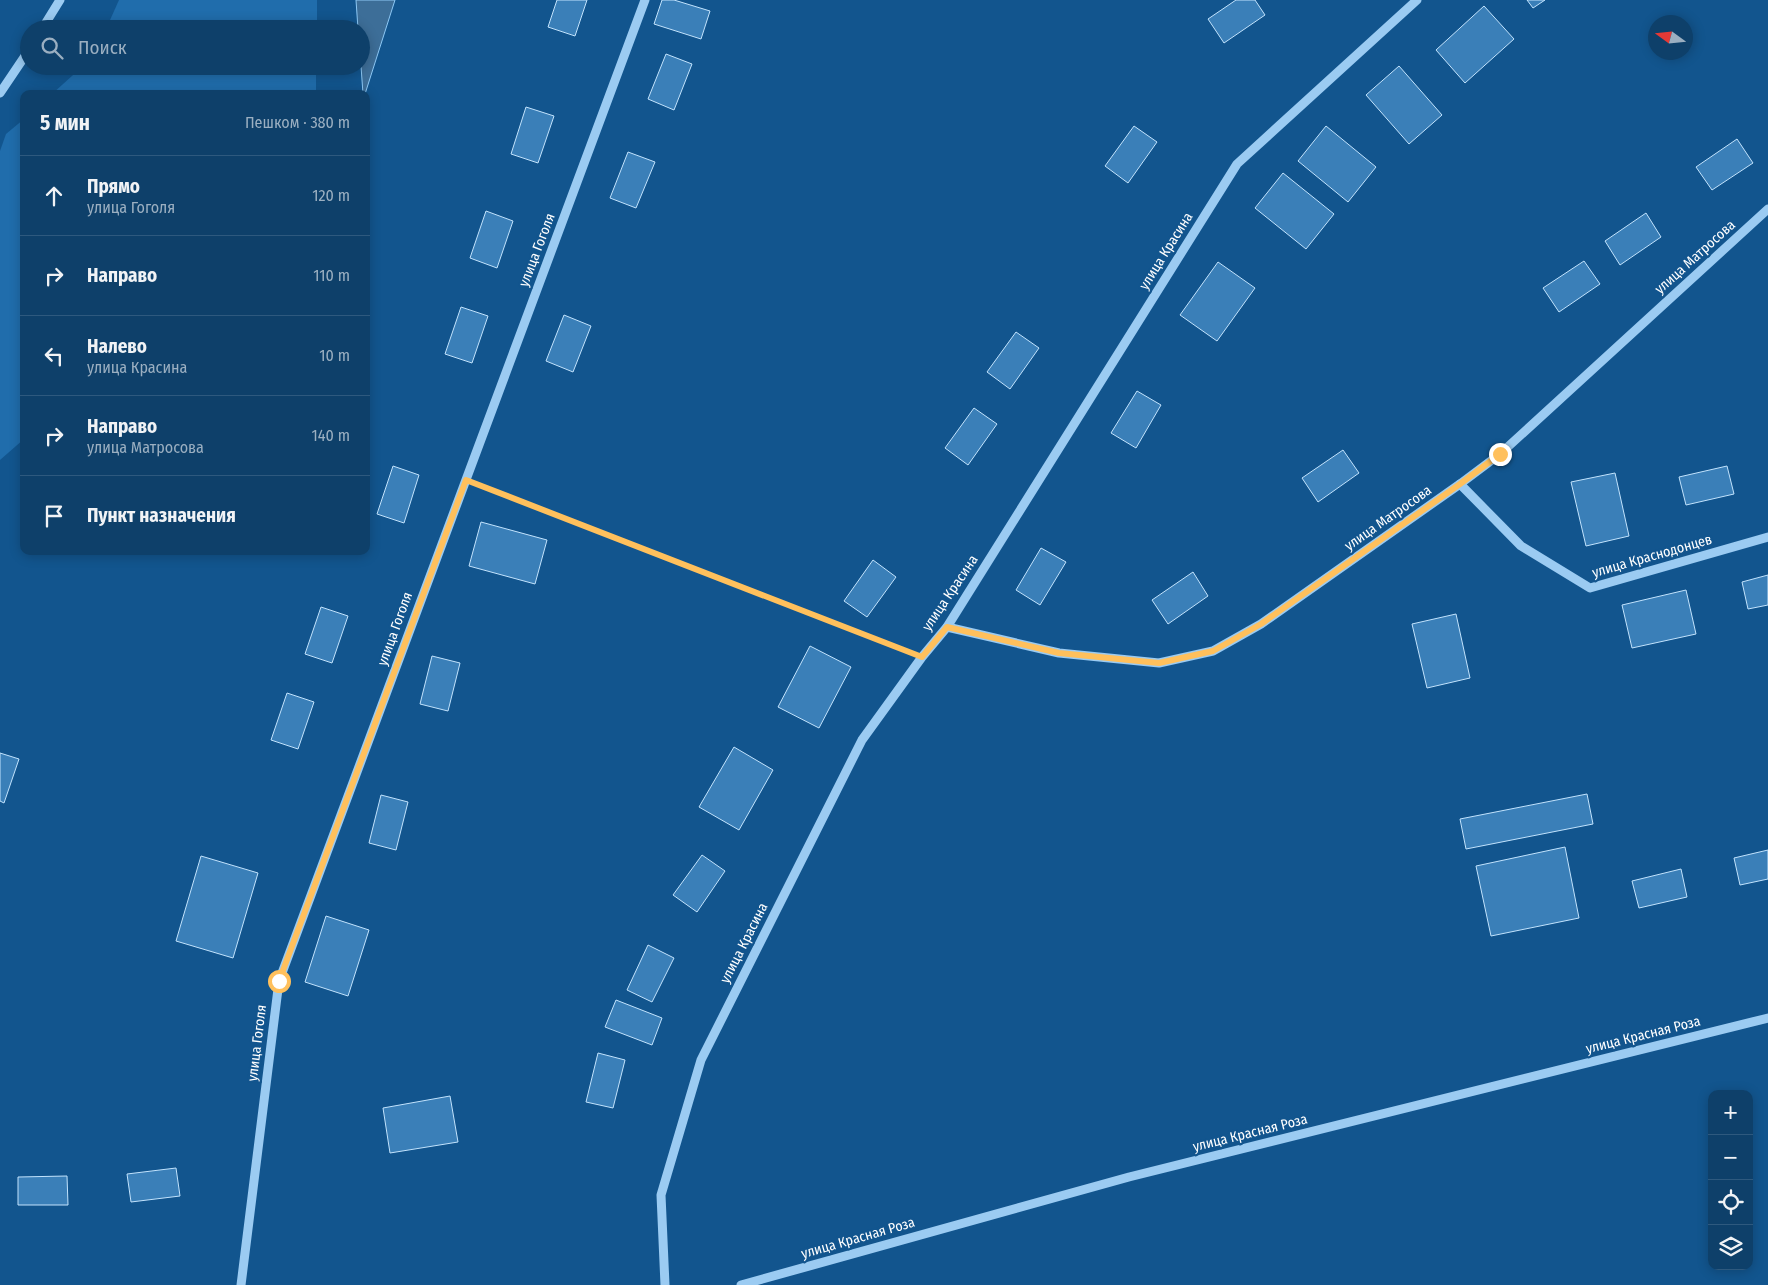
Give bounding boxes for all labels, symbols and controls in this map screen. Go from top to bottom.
north arrow [1648,15,1693,60]
search box [20,20,370,75]
icon: search [38,34,66,62]
text: Поиск [78,36,127,59]
text: 5 мин [40,110,90,136]
text: Пешком · 380 m [245,113,350,132]
text: Прямо [87,175,140,198]
icon: ahead [40,182,68,210]
text: 120 m [312,186,350,205]
text: улица Гоголя [87,198,175,217]
street label: улица Красина [1136,209,1197,293]
street label: улица Гоголя [515,211,559,289]
street label: улица Матросова [1651,216,1739,298]
icon: right [40,262,68,290]
text: Направо [87,264,157,287]
text: 110 m [313,266,350,285]
text: Налево [87,335,147,358]
icon: left [40,342,68,370]
text: 10 m [319,346,350,365]
text: улица Красина [87,358,187,377]
text: Направо [87,415,157,438]
icon: right [40,422,68,450]
text: 140 m [312,426,350,445]
text: улица Матросова [87,438,204,457]
route end [1489,443,1512,466]
street label: улица Матросова [1341,482,1435,554]
icon: arrive [40,502,68,530]
text: Пункт назначения [87,504,236,527]
street label: улица Краснодонцев [1590,531,1714,581]
street label: улица Красина [918,552,982,634]
street label: улица Гоголя [374,590,416,668]
street label: улица Красина [716,900,772,986]
route start [268,970,291,993]
street label: улица Гоголя [244,1004,270,1082]
street label: улица Красная Роза [1584,1013,1702,1057]
map controls [1708,1090,1753,1270]
button: + [1708,1090,1753,1135]
street label: улица Красная Роза [1191,1111,1309,1155]
button: − [1708,1135,1753,1180]
button: locate [1708,1180,1753,1225]
street label: улица Красная Роза [799,1214,917,1262]
button: layers [1708,1225,1753,1270]

